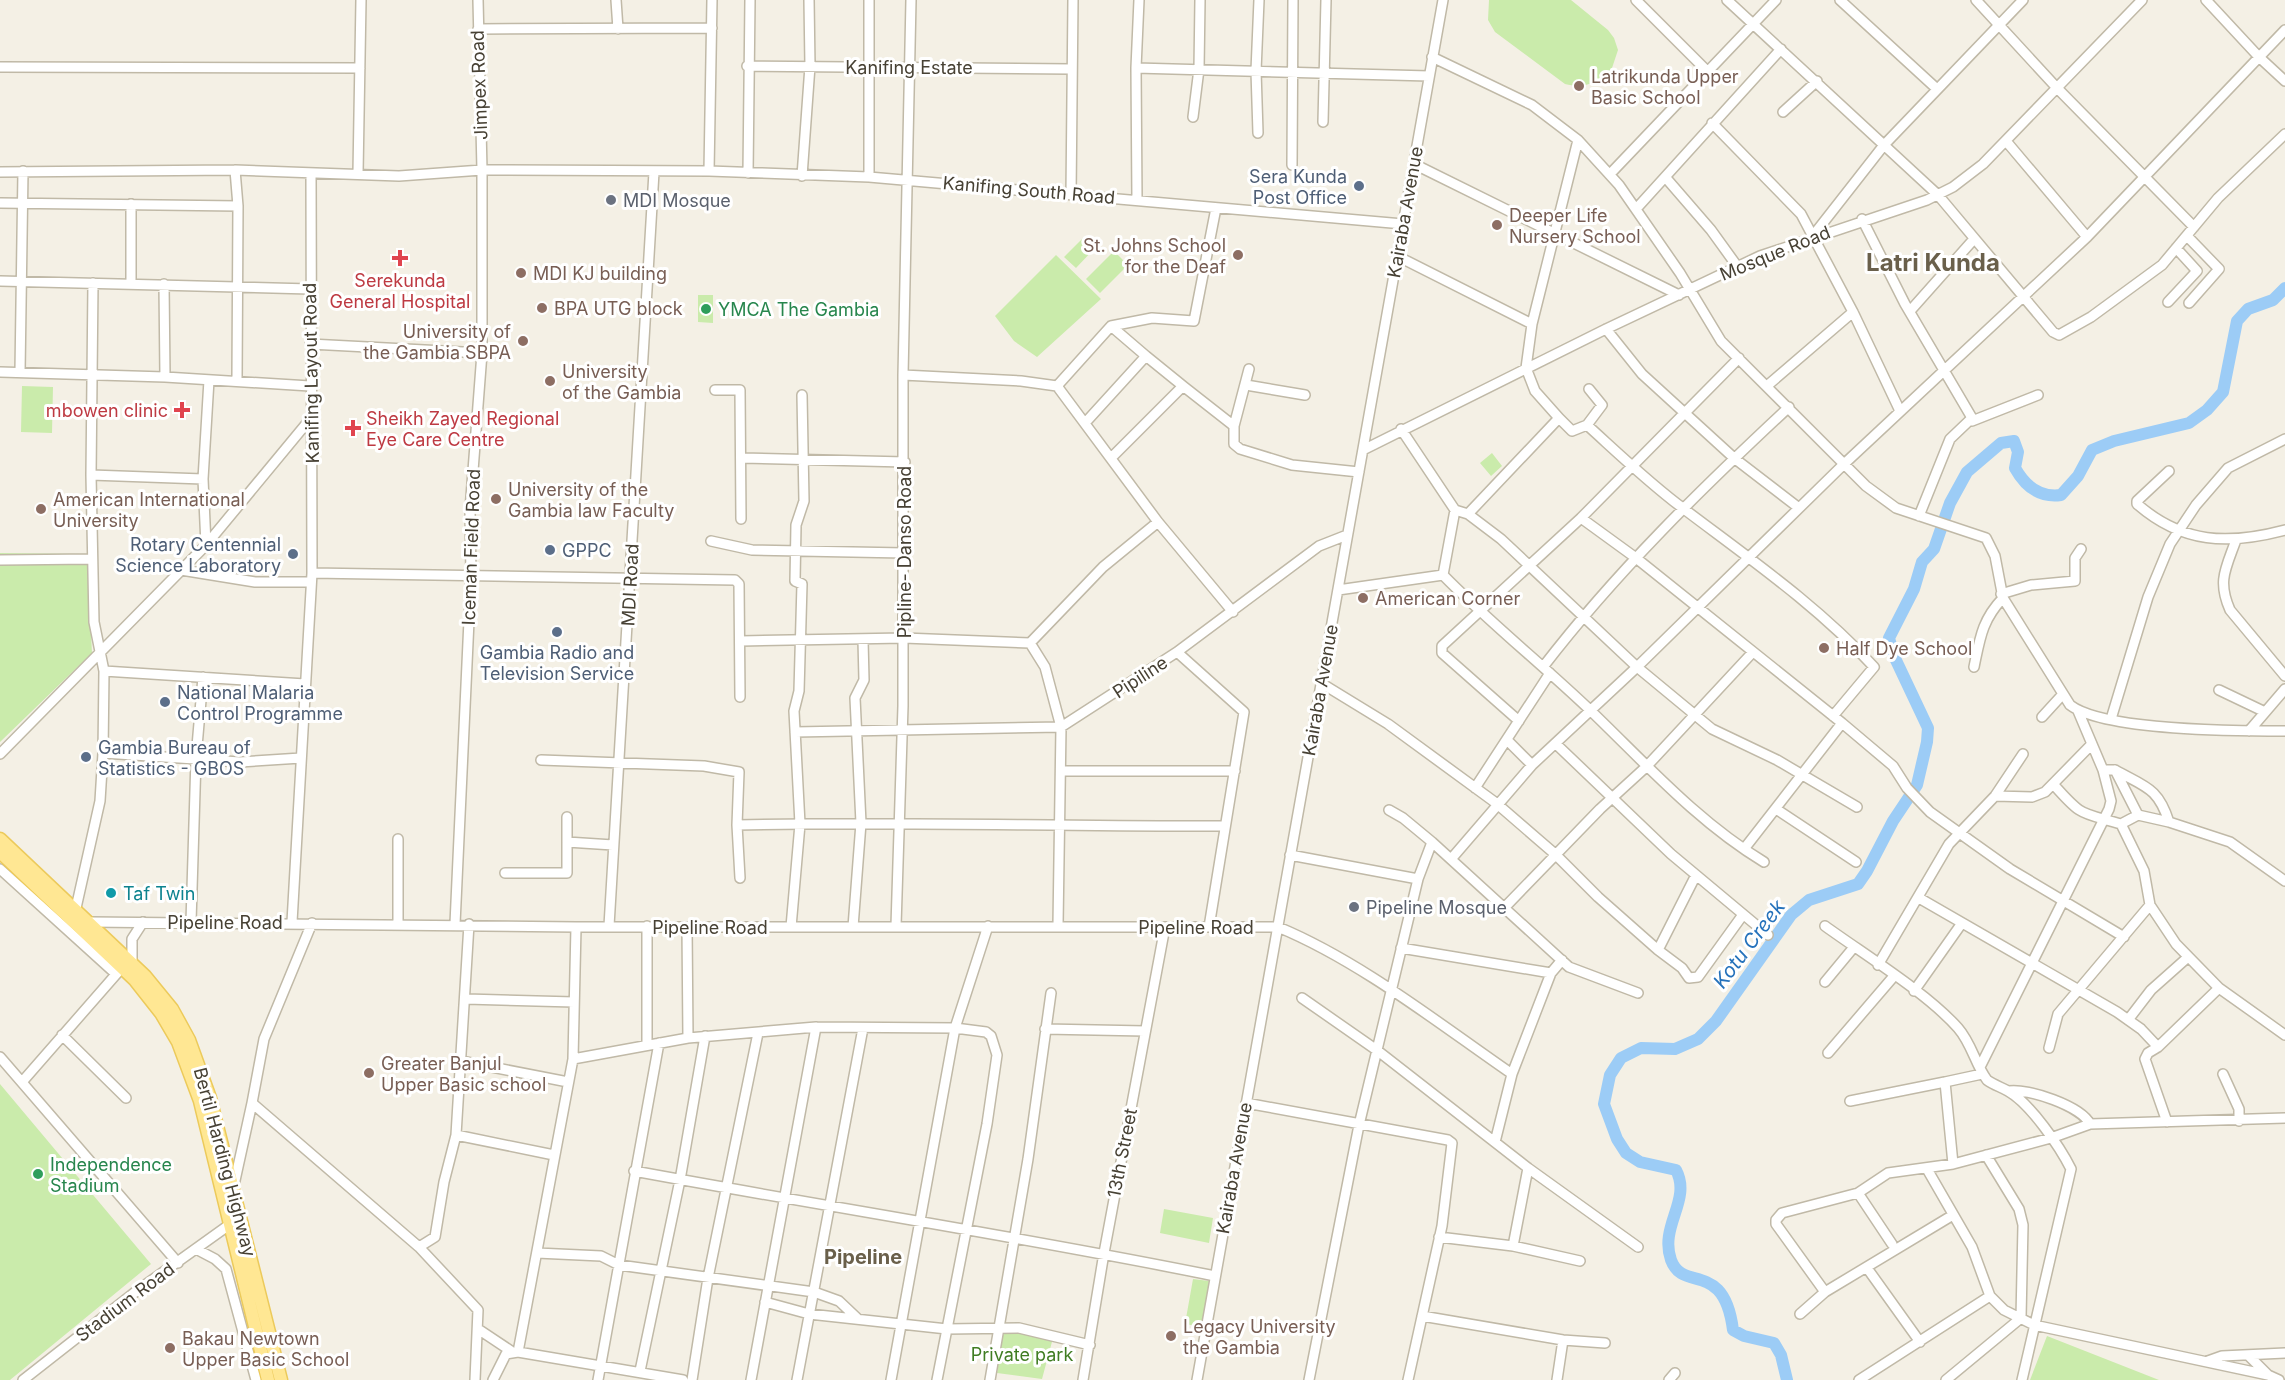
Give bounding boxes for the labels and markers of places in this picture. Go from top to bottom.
place label: Latrikunda Upper Basic School [1591,66,1739,108]
marker: Latrikunda Upper Basic School [1572,79,1586,93]
place label: Sera Kunda Post Office [1249,166,1347,208]
marker: Sera Kunda Post Office [1352,179,1366,193]
place label: MDI Mosque [623,190,731,211]
marker: MDI Mosque [604,193,618,207]
place label: Deeper Life Nursery School [1509,205,1641,247]
marker: Deeper Life Nursery School [1490,218,1504,232]
place label: St. Johns School for the Deaf [1083,235,1226,277]
marker: St. Johns School for the Deaf [1231,248,1245,262]
marker: Serekunda General Hospital [391,249,409,267]
place label: MDI KJ building [533,263,667,284]
marker: MDI KJ building [514,266,528,280]
place label: Serekunda General Hospital [330,270,470,312]
place label: BPA UTG block [554,298,683,319]
place label: YMCA The Gambia [718,299,879,320]
marker: BPA UTG block [535,301,549,315]
marker: YMCA The Gambia [699,302,713,316]
place label: University of the Gambia SBPA [363,321,511,363]
marker: University of the Gambia SBPA [516,334,530,348]
place label: University of the Gambia [562,361,681,403]
marker: University of the Gambia [543,374,557,388]
place label: mbowen clinic [46,400,168,421]
marker: mbowen clinic [173,401,191,419]
place label: Sheikh Zayed Regional Eye Care Centre [366,408,559,450]
marker: Sheikh Zayed Regional Eye Care Centre [344,419,362,437]
place label: University of the Gambia law Faculty [508,479,674,521]
place label: American International University [53,489,245,531]
marker: University of the Gambia law Faculty [489,492,503,506]
marker: American International University [34,502,48,516]
place label: Rotary Centennial Science Laboratory [115,534,281,576]
place label: GPPC [562,540,612,561]
marker: GPPC [543,543,557,557]
marker: Rotary Centennial Science Laboratory [286,547,300,561]
place label: American Corner [1375,588,1520,609]
marker: American Corner [1356,591,1370,605]
marker: Gambia Radio and Television Service [550,625,564,639]
place label: Half Dye School [1836,638,1972,659]
marker: Half Dye School [1817,641,1831,655]
place label: Gambia Radio and Television Service [480,642,634,684]
place label: National Malaria Control Programme [177,682,343,724]
marker: National Malaria Control Programme [158,695,172,709]
place label: Gambia Bureau of Statistics - GBOS [98,737,251,779]
marker: Gambia Bureau of Statistics - GBOS [79,750,93,764]
place label: Taf Twin [123,883,195,904]
marker: Taf Twin [104,886,118,900]
place label: Pipeline Mosque [1366,897,1507,918]
marker: Pipeline Mosque [1347,900,1361,914]
place label: Greater Banjul Upper Basic school [381,1053,546,1095]
marker: Greater Banjul Upper Basic school [362,1066,376,1080]
place label: Independence Stadium [50,1154,172,1196]
marker: Independence Stadium [31,1167,45,1181]
place label: Legacy University the Gambia [1183,1316,1336,1358]
place label: Bakau Newtown Upper Basic School [182,1328,349,1370]
marker: Legacy University the Gambia [1164,1329,1178,1343]
marker: Bakau Newtown Upper Basic School [163,1341,177,1355]

